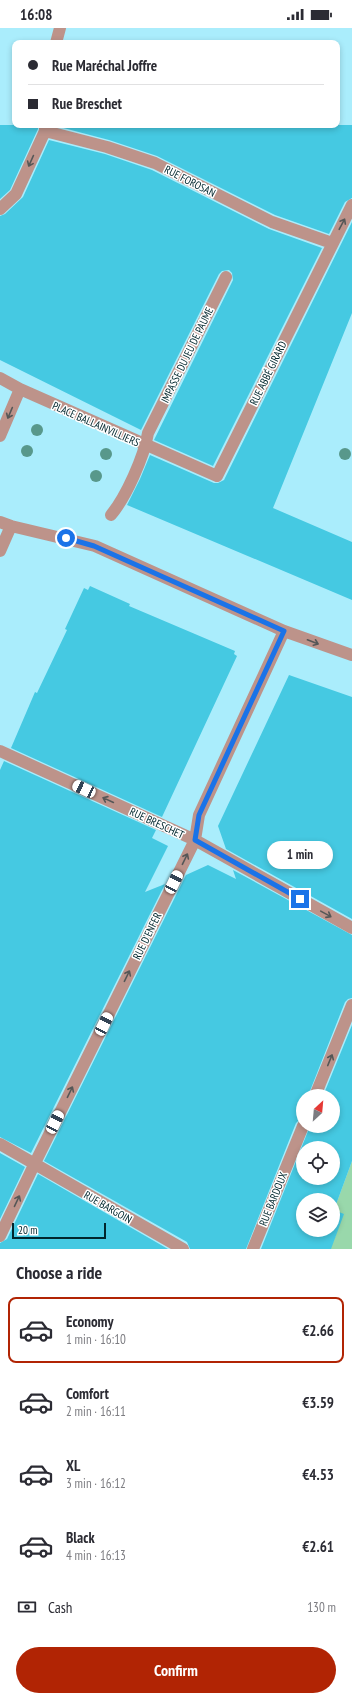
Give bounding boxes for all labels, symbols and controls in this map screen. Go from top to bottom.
text: 16:08 [20,5,52,24]
text: Rue Maréchal Joffre [52,56,157,75]
text: Rue Breschet [52,94,122,113]
one-way arrow [27,155,34,167]
street label: RUE FOROSAN [162,162,218,200]
one-way arrow [339,218,346,230]
street label: IMPASSE DU JEU DE PAUME [158,305,216,405]
street label: RUE ABBÉ GIRARD [246,338,290,407]
street label: PLACE BALLAINVILLIERS [50,398,142,450]
one-way arrow [6,406,13,418]
route start [57,529,75,547]
one-way arrow [307,638,319,646]
car [71,778,97,800]
one-way arrow [103,796,115,804]
street label: RUE BRESCHET [128,804,187,842]
callout: 1 min [267,841,333,869]
text: 1 min [287,846,313,863]
one-way arrow [182,853,189,865]
car [163,869,185,895]
route end [291,890,309,908]
street label: RUE D'ENFER [130,910,164,962]
one-way arrow [320,910,332,918]
one-way arrow [124,970,132,982]
car [93,1011,115,1037]
one-way arrow [326,1054,334,1066]
one-way arrow [66,1086,74,1098]
north arrow [296,1089,340,1133]
map controls [296,1089,340,1237]
car [44,1109,66,1135]
button: locate [296,1141,340,1185]
street label: RUE BARDOUX [256,1170,290,1228]
street label: RUE BARGOIN [81,1188,135,1226]
button: layers [296,1193,340,1237]
one-way arrow [14,1195,21,1207]
scale bar [12,1221,106,1240]
text: 20 m [18,1223,37,1237]
text: Choose a ride [16,1261,102,1284]
icon: car [18,1312,54,1348]
text: Economy [66,1312,114,1331]
text: €2.66 [302,1321,334,1340]
text: 1 min · 16:10 [66,1331,126,1348]
icon: car [18,1384,54,1420]
text: Comfort [66,1384,109,1403]
text: €3.59 [302,1393,334,1412]
text: 2 min · 16:11 [66,1403,126,1420]
icon: car [18,1456,54,1492]
text: XL [66,1456,80,1475]
text: €4.53 [302,1465,334,1484]
text: 3 min · 16:12 [66,1475,126,1492]
icon: car [18,1528,54,1564]
text: Black [66,1528,95,1547]
text: €2.61 [302,1537,334,1556]
text: 4 min · 16:13 [66,1547,126,1564]
icon: cash [16,1596,38,1618]
text: Cash [48,1598,72,1617]
text: 130 m [307,1599,336,1616]
button: Confirm [16,1647,336,1693]

